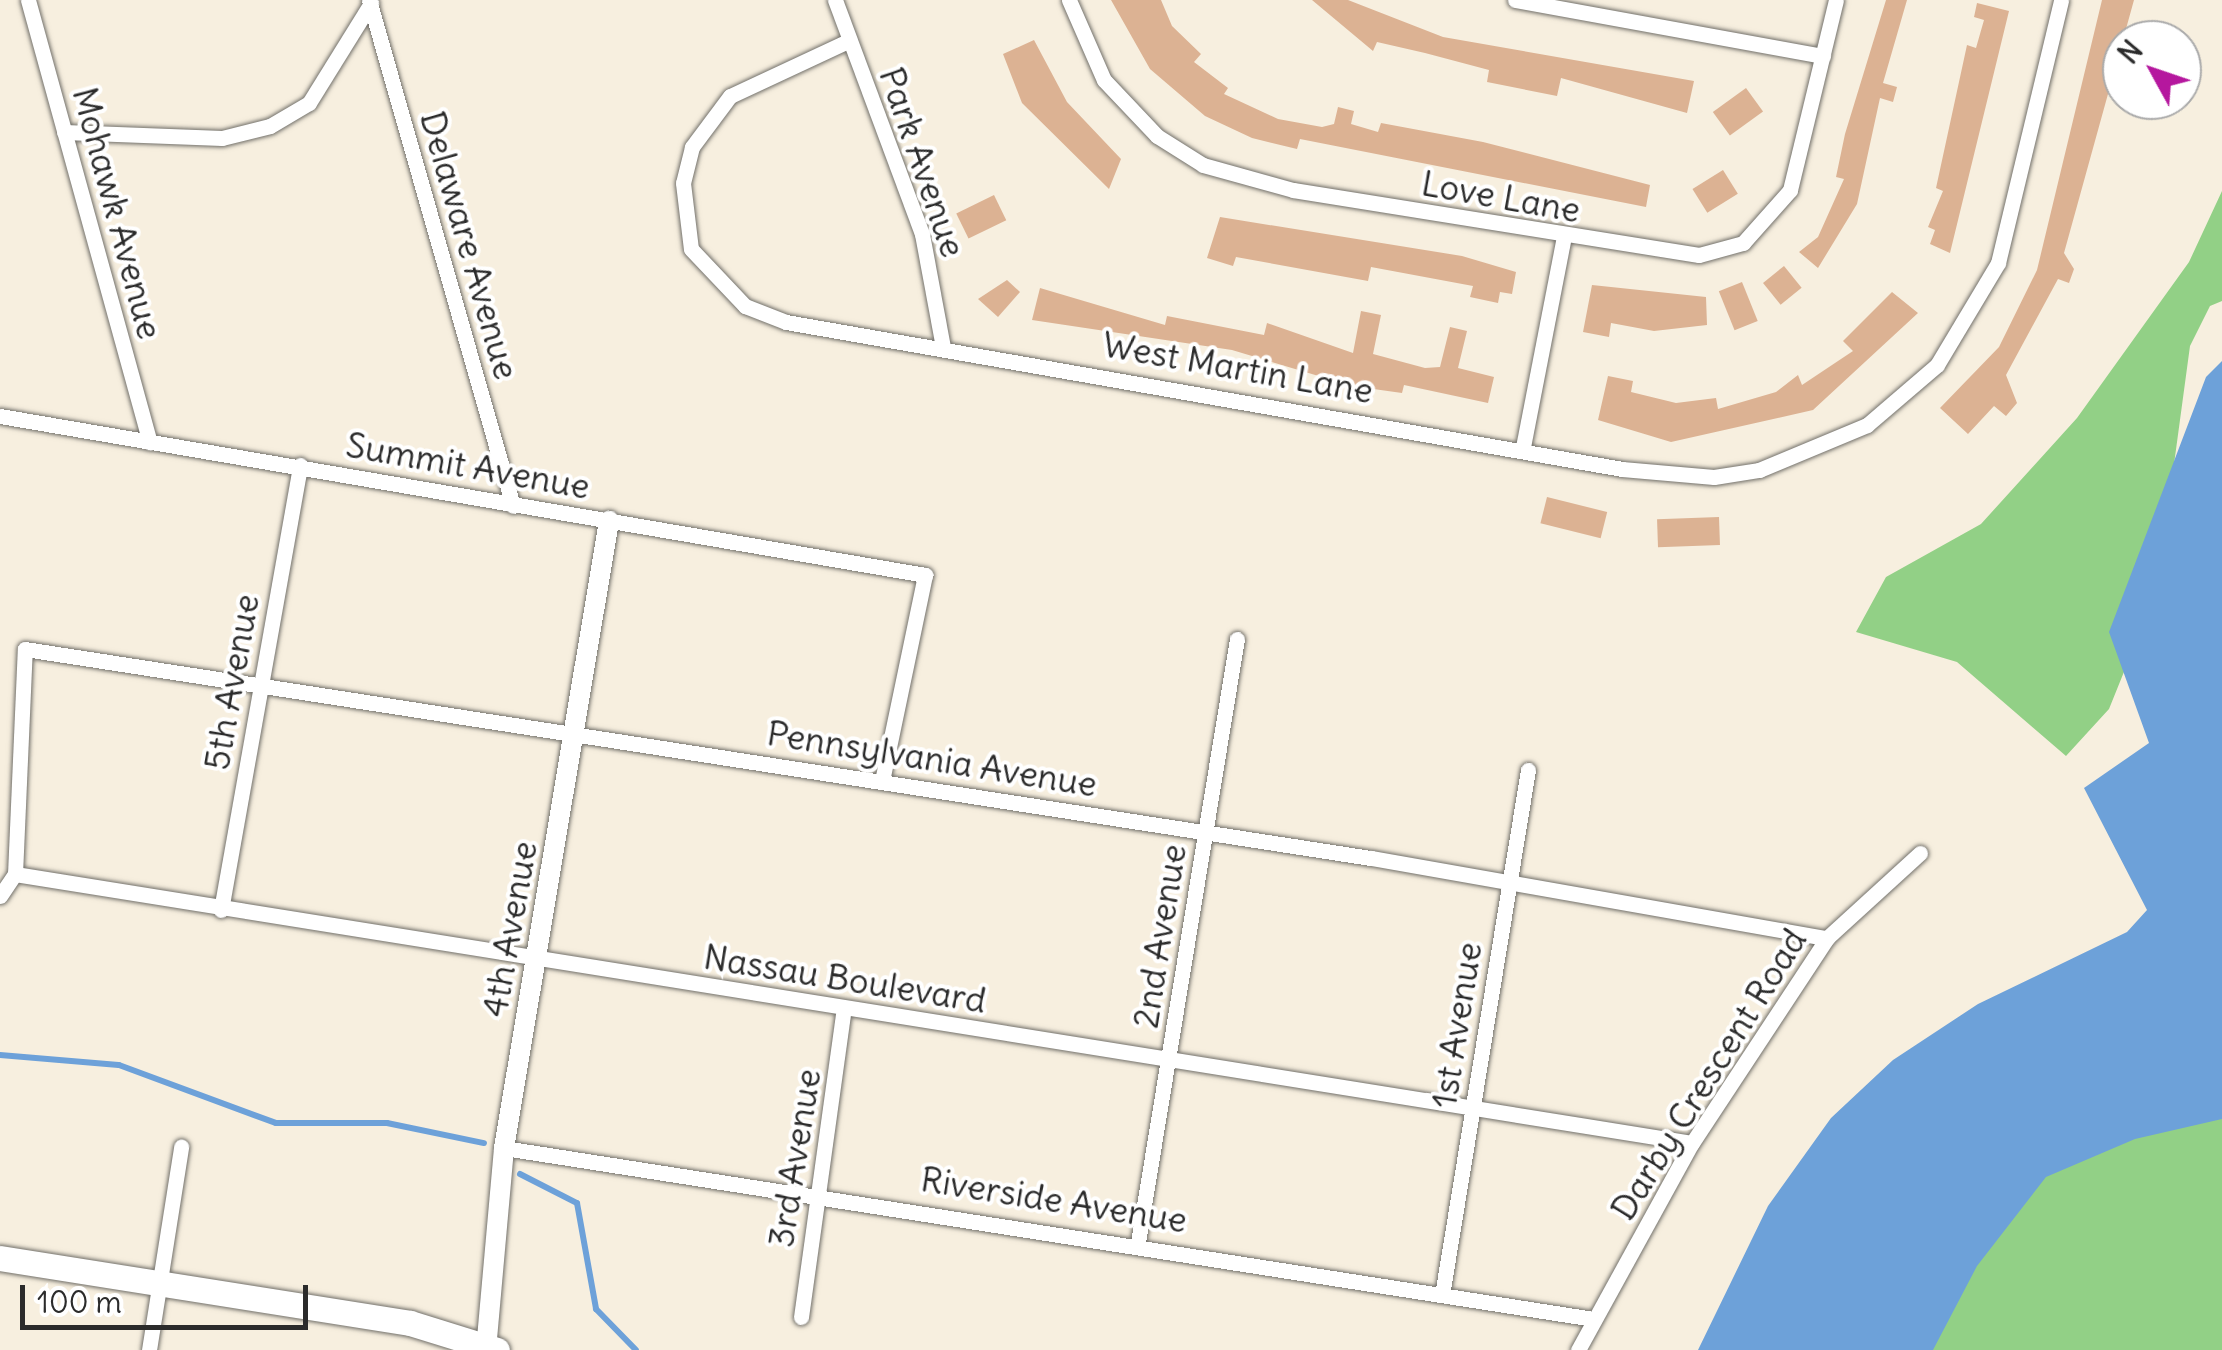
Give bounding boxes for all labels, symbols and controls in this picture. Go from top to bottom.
north arrow [2102,20,2202,120]
text: N [2111,33,2151,71]
street label: Park Avenue [871,62,975,262]
street label: Mohawk Avenue [64,82,172,344]
street label: Delaware Avenue [412,106,528,384]
street label: Love Lane [1418,161,1584,231]
street label: West Martin Lane [1099,323,1377,411]
street label: Summit Avenue [343,423,593,507]
street label: 5th Avenue [195,591,267,773]
street label: Pennsylvania Avenue [764,711,1100,805]
street label: 4th Avenue [473,838,545,1020]
street label: 2nd Avenue [1124,841,1194,1031]
street label: Darby Crescent Road [1601,921,1815,1227]
street label: Nassau Boulevard [701,935,989,1021]
street label: 1st Avenue [1422,939,1490,1111]
street label: 3rd Avenue [759,1066,829,1250]
street label: Riverside Avenue [918,1157,1190,1241]
scale bar [25,1265,312,1327]
text: 100 m [37,1283,122,1321]

